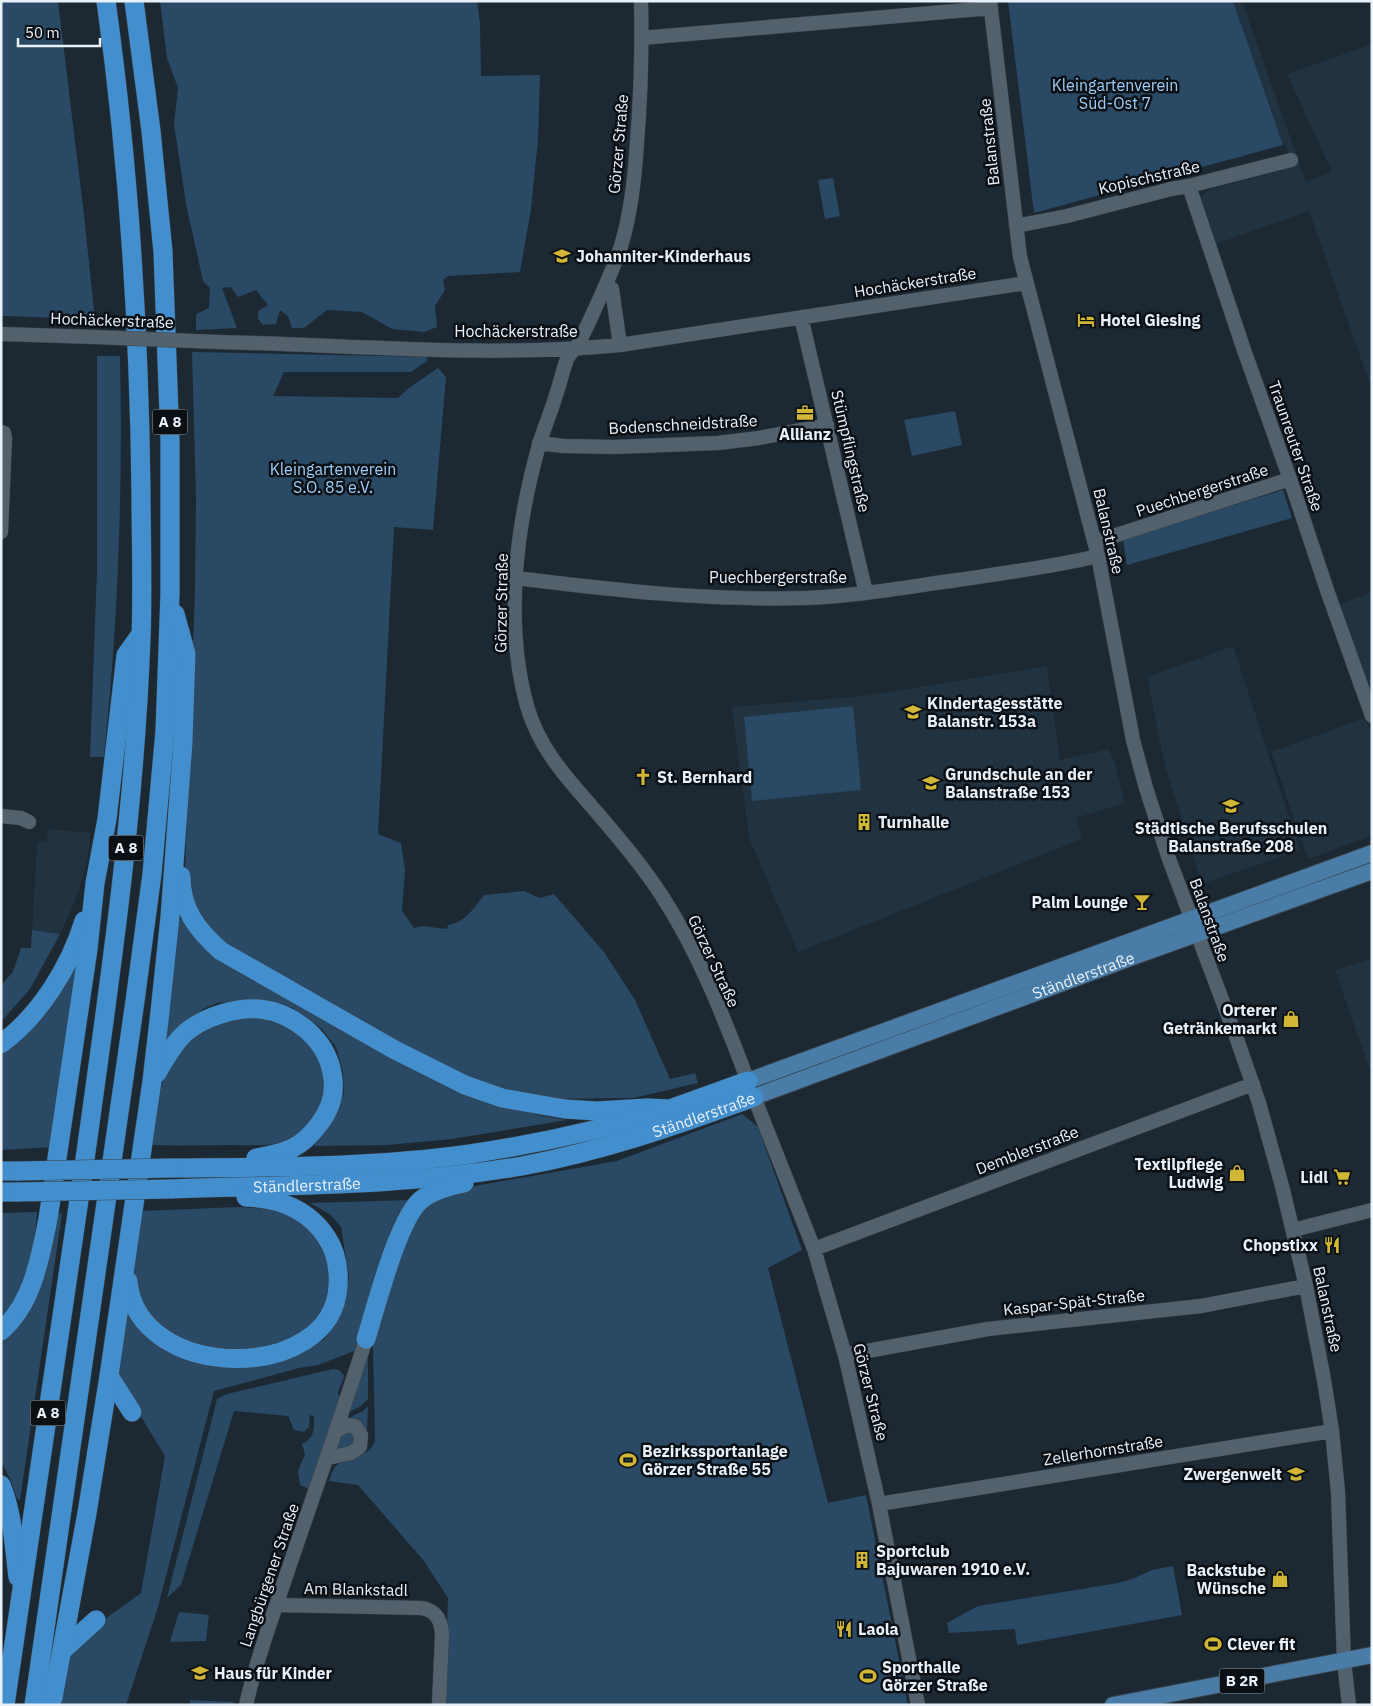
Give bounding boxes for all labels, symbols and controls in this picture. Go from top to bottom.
scale bar [18,15,100,47]
text: 50 m [25,23,60,42]
park label: Kleingartenverein Süd-Ost 7 [1052,75,1178,113]
street label: Görzer Straße [604,93,632,195]
street label: Balanstraße [974,97,1004,187]
street label: Kopischstraße [1096,156,1202,198]
school or university icon: Johanniter-Kinderhaus [552,246,572,266]
place label: Johanniter-Kinderhaus [576,246,751,266]
street label: Hochäckerstraße [852,262,978,302]
street label: Hochäckerstraße [50,308,174,332]
hotel icon: Hotel Giesing [1076,310,1096,330]
place label: Hotel Giesing [1100,310,1200,330]
street label: Hochäckerstraße [454,321,578,341]
street label: Traunreuter Straße [1264,378,1328,514]
street label: Stümpflingstraße [827,388,875,514]
office icon: Allianz [795,403,815,423]
road number: A 8 [152,410,188,434]
street label: Bodenschneidstraße [608,410,758,438]
place label: Allianz [779,424,831,444]
park label: Kleingartenverein S.O. 85 e.V. [270,459,396,497]
street label: Puechbergerstraße [1133,459,1271,521]
street label: Balanstraße [1089,486,1129,576]
street label: Görzer Straße [490,553,512,653]
street label: Puechbergerstraße [709,567,847,587]
place label: Kindertagesstätte Balanstr. 153a [927,693,1063,731]
school or university icon: Kindertagesstätte Balanstr. 153a [903,702,923,722]
place label: Grundschule an der Balanstraße 153 [945,764,1093,802]
church icon: St. Bernhard [633,767,653,787]
place label: St. Bernhard [657,767,752,787]
school or university icon: Grundschule an der Balanstraße 153 [921,773,941,793]
school or university icon: Städtische Berufsschulen Balanstraße 208 [1221,796,1241,816]
building icon: Turnhalle [854,812,874,832]
place label: Turnhalle [878,812,949,832]
place label: Städtische Berufsschulen Balanstraße 208 [1135,818,1327,856]
road number: A 8 [108,836,144,860]
street label: Balanstraße [1186,875,1234,965]
place label: Palm Lounge [1032,892,1128,912]
bar icon: Palm Lounge [1132,892,1152,912]
street label: Görzer Straße [684,911,744,1011]
street label: Ständlerstraße [1029,947,1137,1003]
place label: Orterer Getränkemarkt [1163,1000,1278,1038]
shop icon: Orterer Getränkemarkt [1281,1009,1301,1029]
street label: Ständlerstraße [650,1087,758,1142]
street label: Demblerstraße [973,1121,1081,1179]
place label: Textilpflege Ludwig [1134,1154,1223,1192]
shop icon: Textilpflege Ludwig [1227,1163,1247,1183]
place label: Lidl [1300,1167,1328,1187]
supermarket icon: Lidl [1332,1167,1352,1187]
street label: Ständlerstraße [253,1173,361,1197]
place label: Chopstixx [1243,1235,1318,1255]
restaurant icon: Chopstixx [1322,1235,1342,1255]
street label: Balanstraße [1309,1264,1347,1354]
street label: Kaspar-Spät-Straße [1002,1285,1146,1319]
street label: Görzer Straße [849,1341,893,1443]
road number: A 8 [30,1400,66,1426]
street label: Zellerhornstraße [1042,1431,1165,1469]
place label: Bezirkssportanlage Görzer Straße 55 [642,1441,788,1479]
sports icon: Bezirkssportanlage Görzer Straße 55 [618,1450,638,1470]
place label: Zwergenwelt [1183,1464,1282,1484]
school or university icon: Zwergenwelt [1286,1464,1306,1484]
street label: Langbürgener Straße [235,1500,303,1650]
place label: Sportclub Bajuwaren 1910 e.V. [876,1541,1030,1579]
building icon: Sportclub Bajuwaren 1910 e.V. [852,1550,872,1570]
place label: Backstube Wünsche [1187,1560,1266,1598]
shop icon: Backstube Wünsche [1270,1569,1290,1589]
street label: Am Blankstadl [304,1578,408,1600]
restaurant icon: Laola [834,1619,854,1639]
place label: Laola [858,1619,899,1639]
sports icon: Clever fit [1203,1634,1223,1654]
place label: Clever fit [1227,1634,1295,1654]
place label: Sporthalle Görzer Straße [882,1657,988,1695]
school or university icon: Haus für Kinder [190,1663,210,1683]
place label: Haus für Kinder [214,1663,333,1683]
sports icon: Sporthalle Görzer Straße [858,1666,878,1686]
road number: B 2R [1220,1668,1264,1694]

